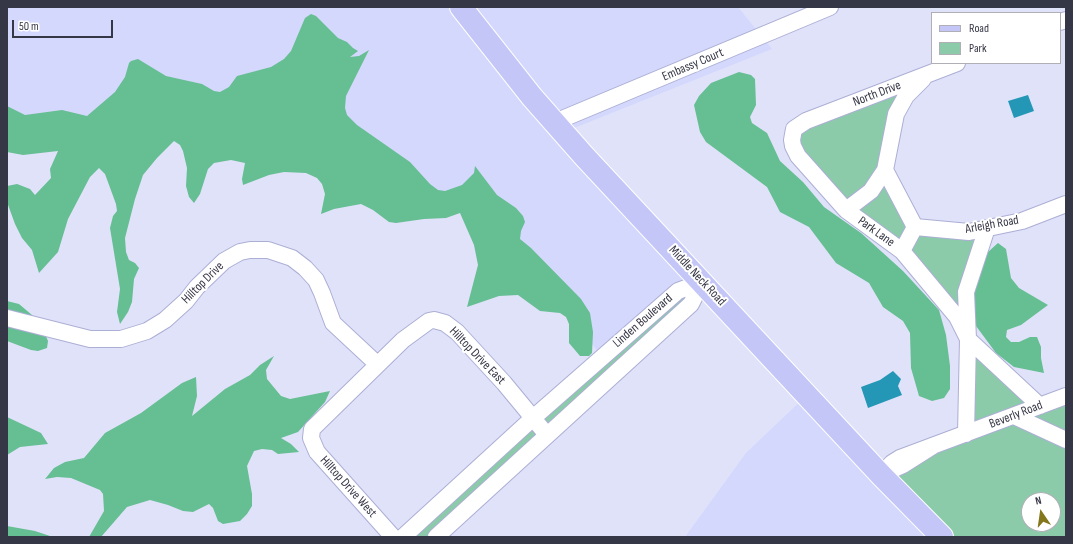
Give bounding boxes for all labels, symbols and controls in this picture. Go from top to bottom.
scale bar [14,12,115,38]
legend [931,12,1061,64]
text: 50 m [19,19,39,34]
text: Road [969,21,989,36]
text: Park [969,41,987,56]
street label: Embassy Court [660,45,726,85]
street label: North Drive [851,78,903,110]
street label: Park Lane [855,213,897,251]
street label: Arleigh Road [964,213,1020,237]
street label: Middle Neck Road [665,243,729,309]
street label: Hilltop Drive [179,259,227,307]
street label: Linden Boulevard [610,291,676,351]
street label: Hilltop Drive East [446,324,508,388]
street label: Beverly Road [987,398,1045,432]
street label: Hilltop Drive West [316,453,380,521]
north arrow [1021,492,1061,532]
text: N [1034,494,1043,508]

